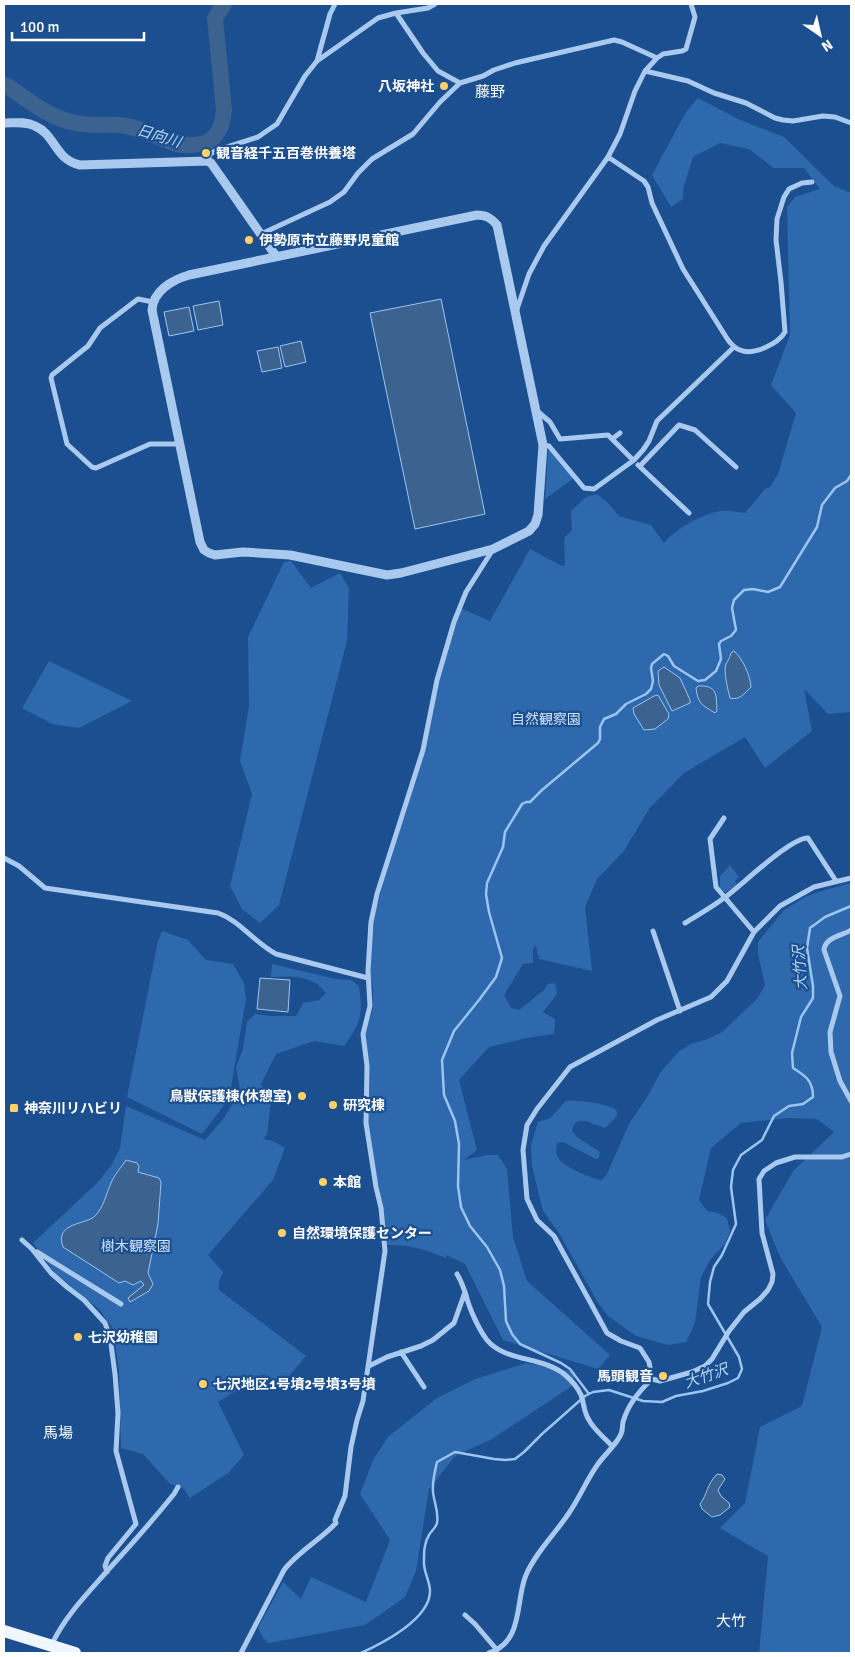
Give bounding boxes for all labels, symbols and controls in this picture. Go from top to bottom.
scale bar [12,10,145,42]
north arrow [795,10,845,60]
text: 100 m [20,18,60,36]
text: N [818,36,836,55]
place label: 八坂神社 [378,78,434,95]
marker: 八坂神社 [438,80,450,92]
district label: 藤野 [475,83,505,101]
water label: 日向川 [135,121,185,152]
place label: 観音経千五百巻供養塔 [216,145,356,162]
marker: 観音経千五百巻供養塔 [200,147,212,159]
place label: 伊勢原市立藤野児童館 [259,232,399,249]
marker: 伊勢原市立藤野児童館 [243,234,255,246]
park label: 自然観察園 [511,711,581,728]
water label: 大竹沢 [789,943,811,991]
place label: 鳥獣保護棟(休憩室) [170,1088,292,1105]
marker: 鳥獣保護棟(休憩室) [296,1090,308,1102]
place label: 研究棟 [343,1097,385,1114]
marker: 研究棟 [327,1099,339,1111]
place label: 神奈川リハビリ [24,1100,122,1117]
marker: 神奈川リハビリ [8,1102,20,1114]
place label: 本館 [333,1174,361,1191]
marker: 本館 [317,1176,329,1188]
place label: 自然環境保護センター [292,1225,432,1242]
marker: 自然環境保護センター [276,1227,288,1239]
park label: 樹木観察園 [101,1238,171,1255]
place label: 七沢幼稚園 [88,1329,158,1346]
marker: 七沢幼稚園 [72,1331,84,1343]
water label: 大竹沢 [682,1360,732,1392]
place label: 馬頭観音 [597,1368,653,1385]
marker: 馬頭観音 [657,1370,669,1382]
place label: 七沢地区1号墳2号墳3号墳 [213,1376,376,1393]
marker: 七沢地区1号墳2号墳3号墳 [197,1378,209,1390]
district label: 馬場 [43,1424,73,1442]
district label: 大竹 [716,1612,746,1630]

